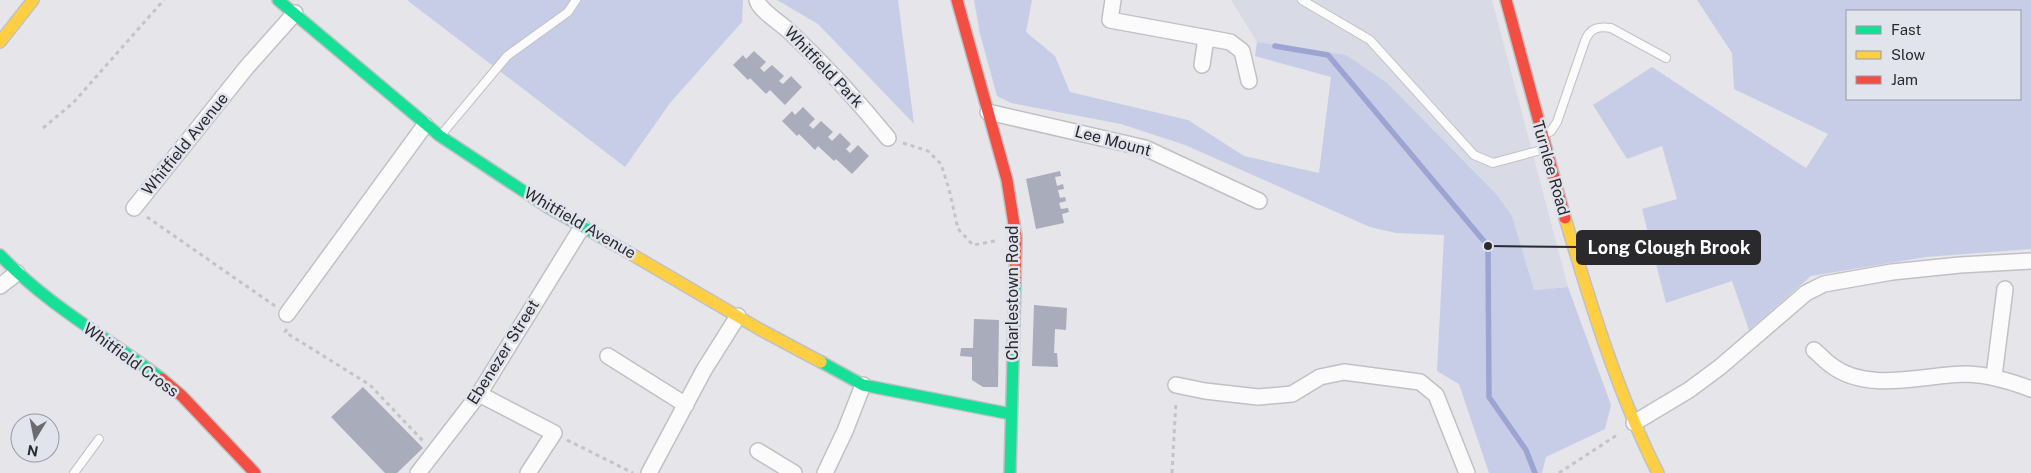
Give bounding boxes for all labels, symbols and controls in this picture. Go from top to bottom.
legend [1846,10,2021,100]
text: Fast [1891,21,1921,38]
street label: Whitfield Park [781,23,867,111]
text: Slow [1891,46,1926,63]
text: Jam [1891,71,1918,88]
street label: Whitfield Avenue [138,89,232,199]
street label: Turnlee Road [1528,118,1574,218]
street label: Lee Mount [1073,122,1153,160]
street label: Whitfield Avenue [521,183,639,263]
street label: Charlestown Road [1003,225,1022,361]
callout: Long Clough Brook [1577,231,1760,264]
text: Long Clough Brook [1588,237,1751,258]
street label: Ebenezer Street [463,296,543,408]
street label: Whitfield Cross [80,319,182,401]
north arrow [10,413,60,463]
text: N [26,442,40,460]

